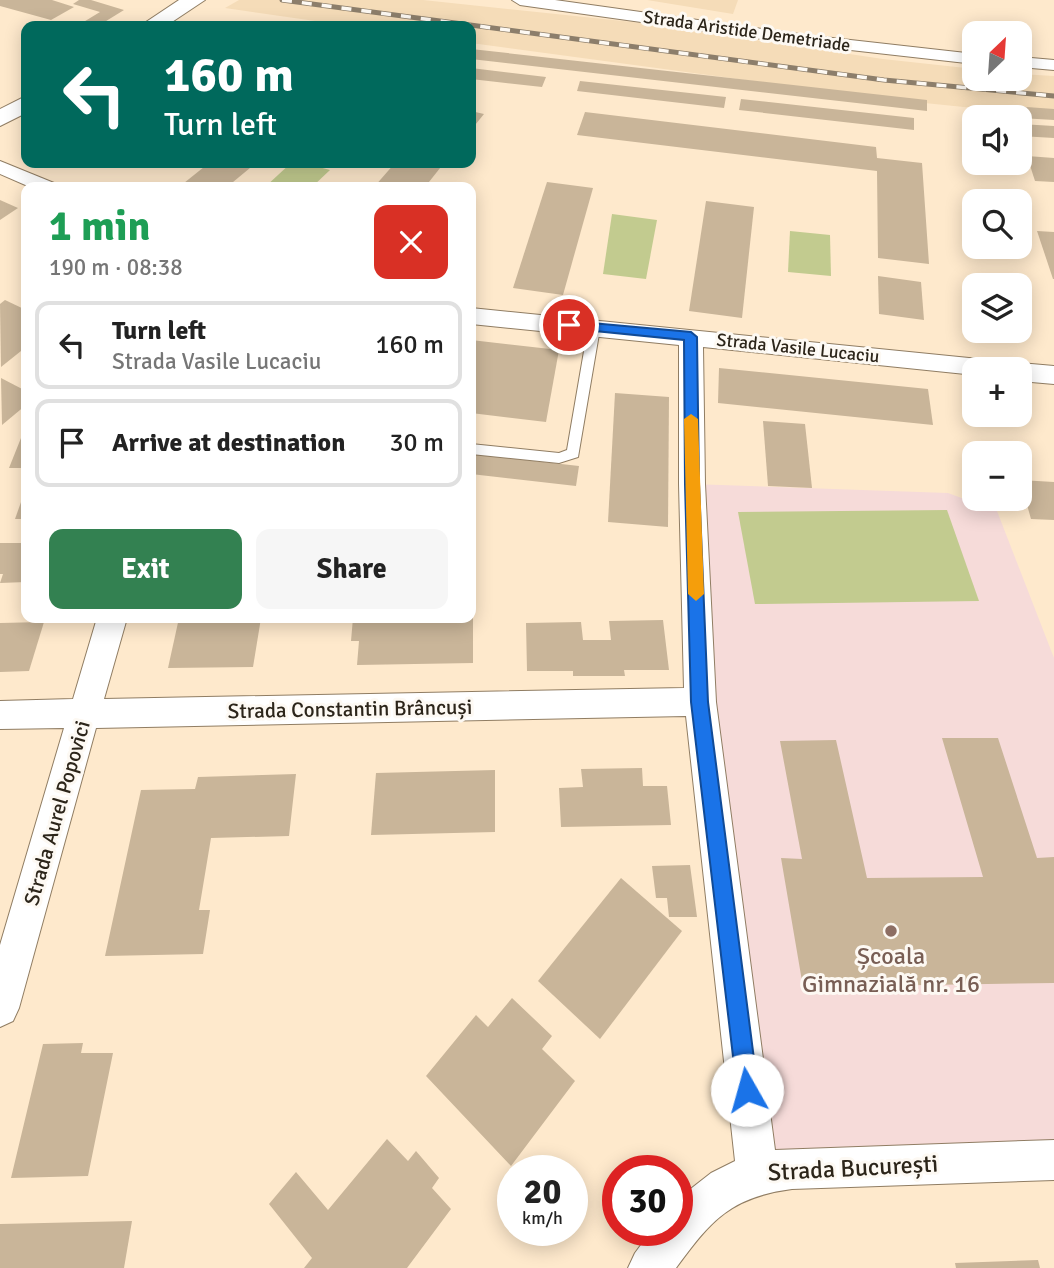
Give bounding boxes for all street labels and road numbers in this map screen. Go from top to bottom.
street label: Strada Aristide Demetriade [642,6,852,56]
street label: Strada Vasile Lucaciu [715,329,881,367]
street label: Strada Constantin Brâncuși [227,694,473,724]
street label: Strada Aurel Popovici [18,718,96,908]
street label: Strada București [767,1149,939,1187]

